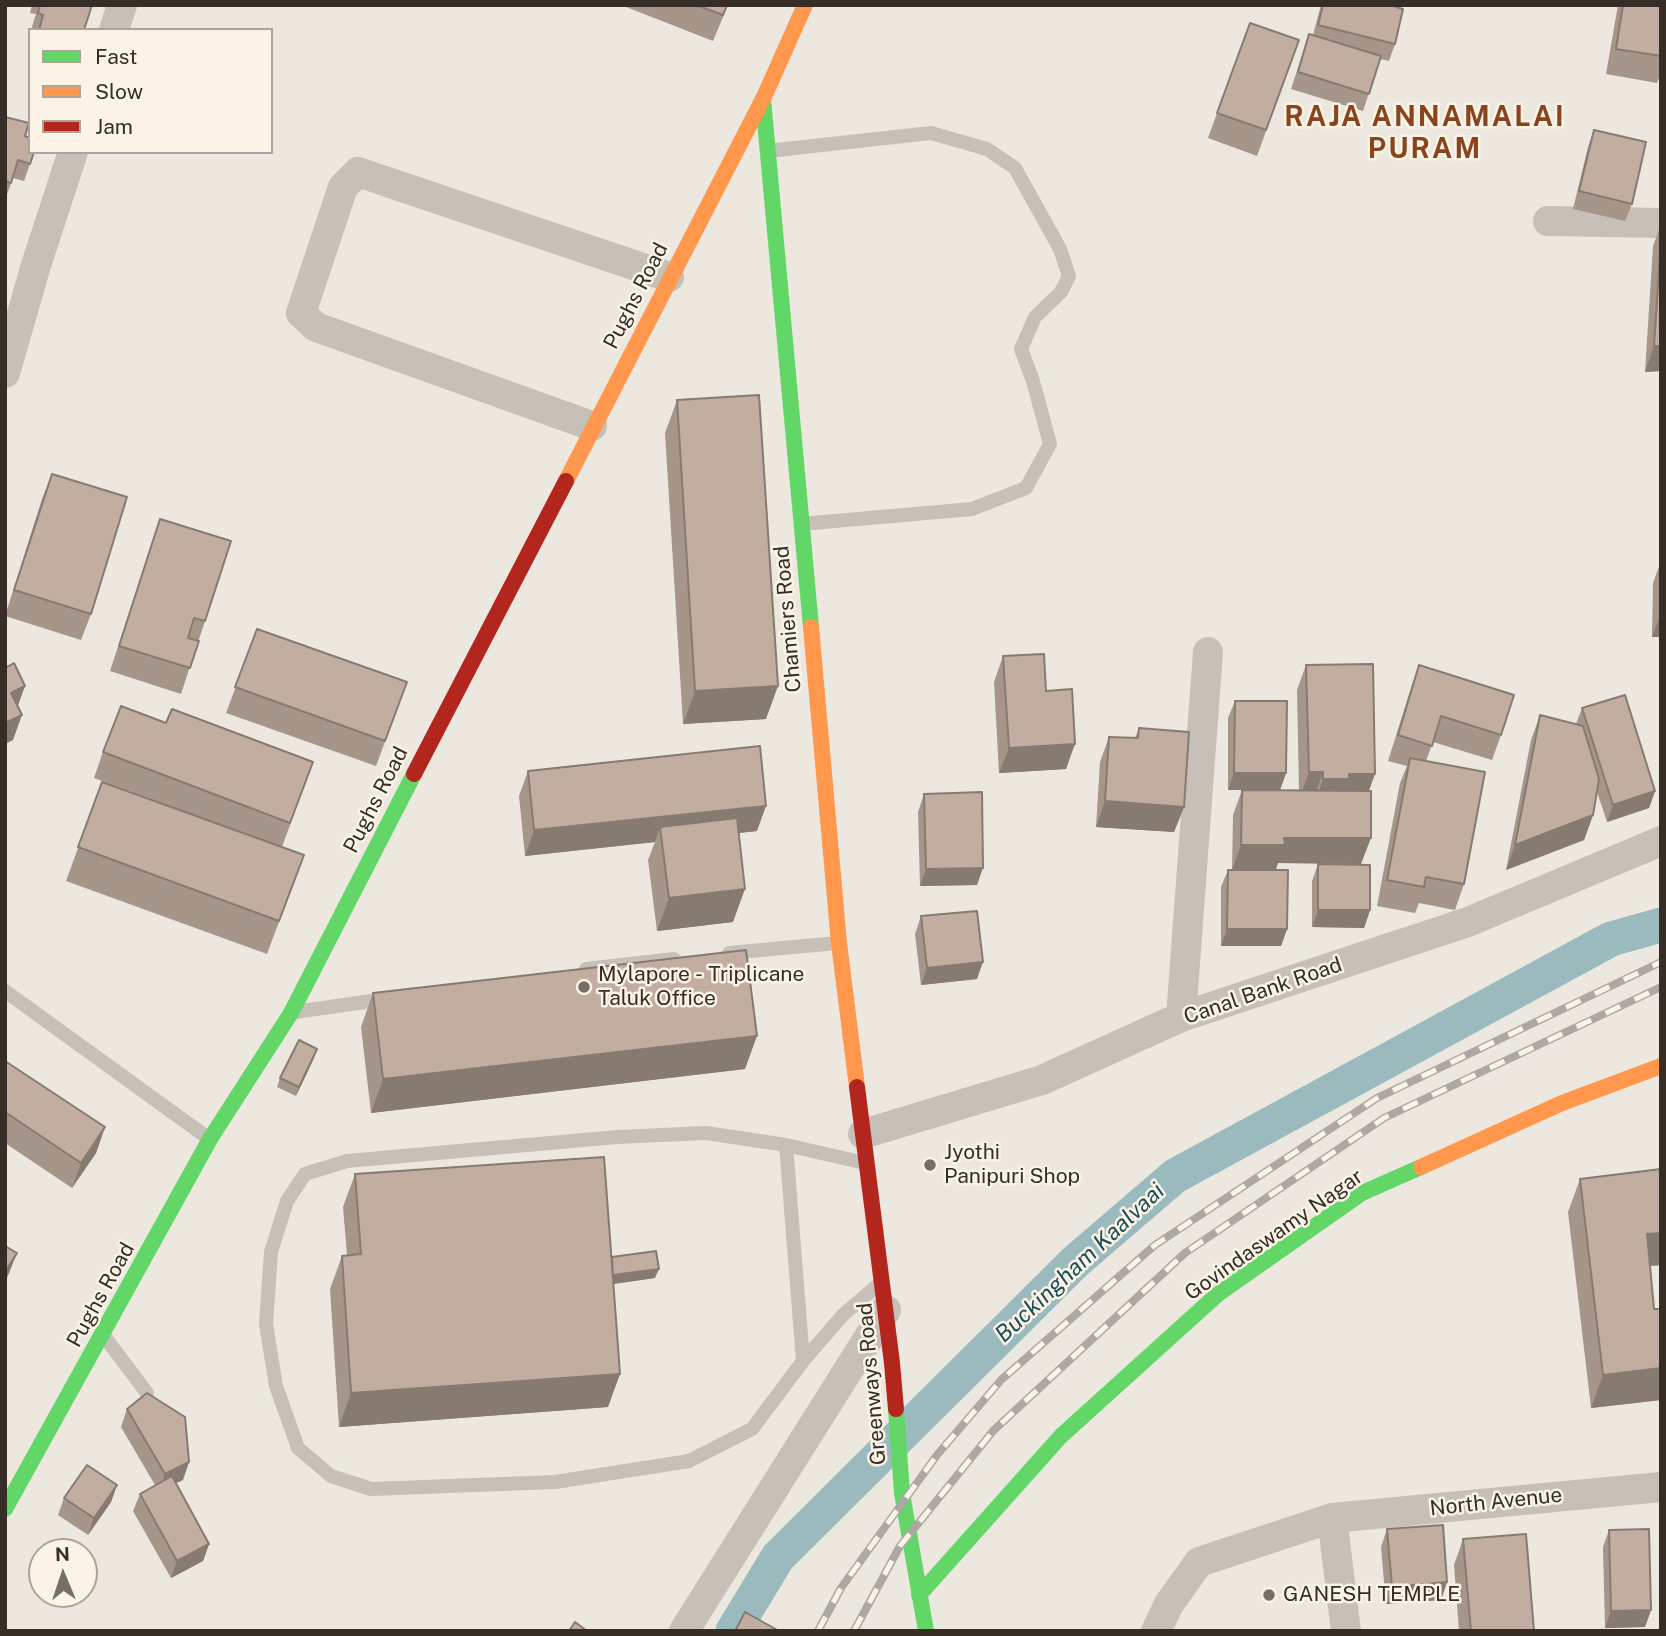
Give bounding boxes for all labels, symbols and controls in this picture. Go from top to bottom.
legend [28,28,273,154]
text: Fast [95,44,137,69]
text: Slow [95,79,143,104]
district label: RAJA ANNAMALAI PURAM [1286,100,1564,166]
text: Jam [95,114,133,139]
street label: Pughs Road [598,239,674,353]
street label: Chamiers Road [769,545,807,693]
street label: Pughs Road [338,743,414,857]
street label: Canal Bank Road [1181,952,1345,1030]
place label: Mylapore - Triplicane Taluk Office [598,962,804,1012]
marker: Mylapore - Triplicane Taluk Office [576,979,592,995]
place label: Jyothi Panipuri Shop [944,1140,1080,1190]
marker: Jyothi Panipuri Shop [922,1157,938,1173]
street label: Govindaswamy Nagar [1180,1164,1368,1306]
water label: Buckingham Kaalvaai [990,1178,1170,1348]
street label: Pughs Road [62,1238,140,1352]
street label: Greenways Road [852,1302,892,1466]
street label: North Avenue [1429,1483,1563,1521]
north arrow [28,1538,98,1608]
text: N [55,1543,70,1565]
place label: GANESH TEMPLE [1283,1582,1460,1608]
marker: GANESH TEMPLE [1261,1587,1277,1603]

